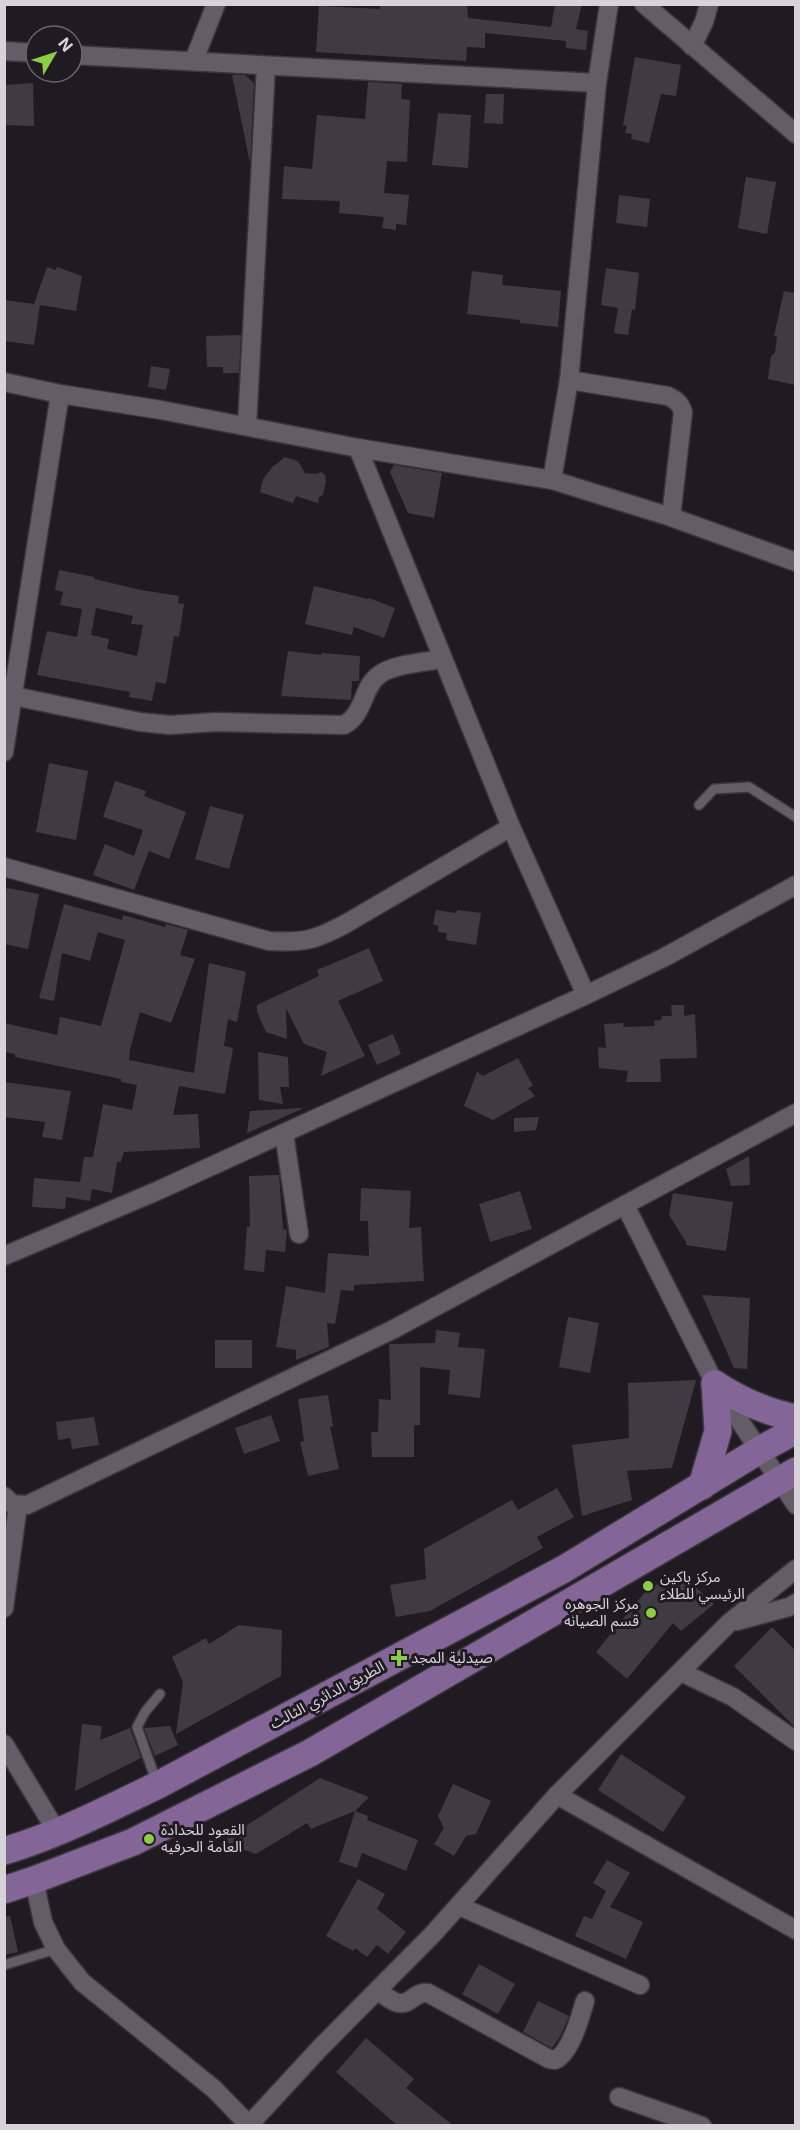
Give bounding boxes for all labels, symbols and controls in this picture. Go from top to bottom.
north arrow [24,24,84,84]
text: N [54,34,77,56]
place label: مركز باكين الرئيسي للطلاء [660,1567,745,1605]
marker: مركز باكين الرئيسي للطلاء [641,1579,655,1593]
place label: مركز الجوهره قسم الصيانه [564,1594,639,1632]
marker: مركز الجوهره قسم الصيانه [644,1606,658,1620]
place label: صيدلية المجد [411,1648,493,1667]
marker: صيدلية المجد [392,1651,406,1665]
street label: الطريق الدائري الثالث [266,1656,388,1735]
place label: القعود للحدادة العامة الحرفيه [161,1820,245,1856]
marker: القعود للحدادة العامة الحرفيه [142,1832,156,1846]

